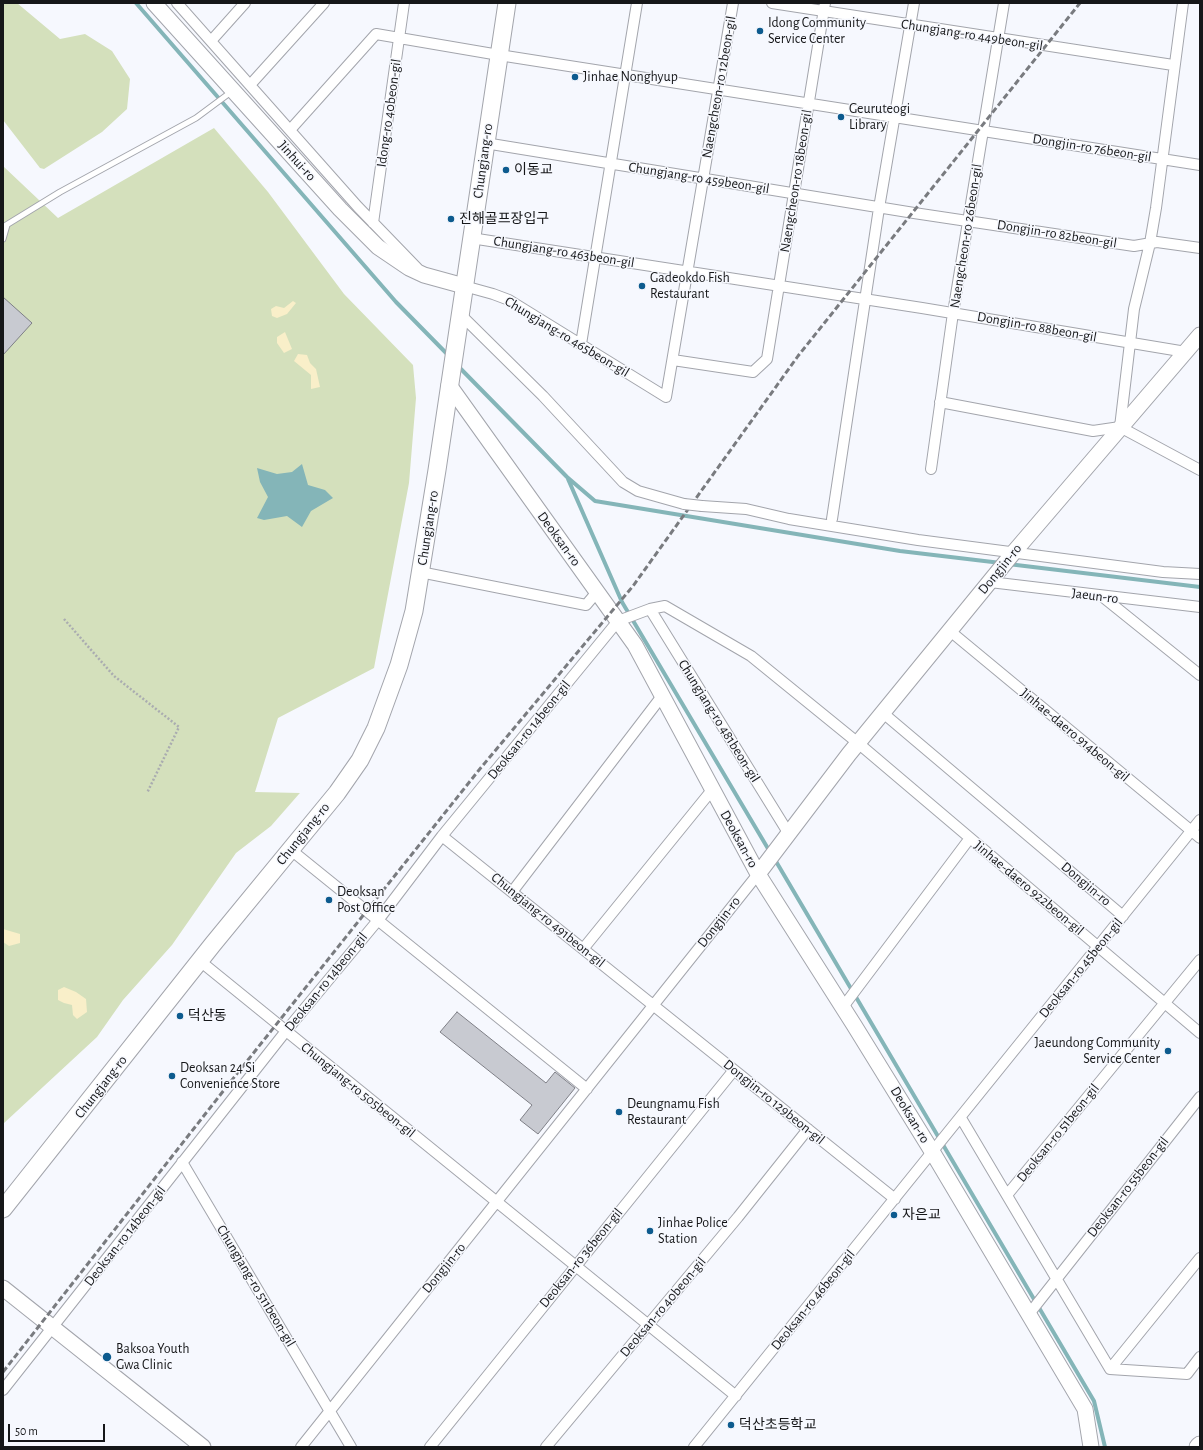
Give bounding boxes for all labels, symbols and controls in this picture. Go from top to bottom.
street label: Naengcheon-ro 12beon-gil [698,15,740,159]
place label: Idong Community Service Center [768,15,866,48]
street label: Chungjang-ro 449beon-gil [900,15,1044,55]
marker: Idong Community Service Center [755,26,765,36]
street label: Idong-ro 40beon-gil [373,58,405,168]
place label: Jinhae Nonghyup [583,69,678,85]
marker: Jinhae Nonghyup [570,72,580,82]
place label: Geuruteogi Library [849,101,910,134]
street label: Naengcheon-ro 18beon-gil [776,108,816,254]
marker: Geuruteogi Library [836,112,846,122]
street label: Chungjang-ro [469,122,497,200]
street label: Dongjin-ro 76beon-gil [1031,130,1153,166]
street label: Jinhui-ro [275,137,319,185]
street label: Chungjang-ro 459beon-gil [627,159,771,197]
place label: 이동교 [514,162,553,178]
street label: Naengcheon-ro 26beon-gil [946,163,986,309]
marker: 이동교 [501,165,511,175]
place label: 진해골프장입구 [459,211,549,227]
marker: 진해골프장입구 [446,214,456,224]
street label: Dongjin-ro 82beon-gil [996,216,1118,252]
street label: Chungjang-ro 463beon-gil [492,233,636,271]
place label: Gadeokdo Fish Restaurant [650,270,730,302]
marker: Gadeokdo Fish Restaurant [637,281,647,291]
street label: Chungjang-ro 465beon-gil [502,293,632,381]
street label: Dongjin-ro 88beon-gil [976,308,1098,346]
street label: Chungjang-ro [414,489,442,567]
street label: Deoksan-ro [534,509,584,569]
street label: Dongjin-ro [975,540,1025,598]
street label: Jaeun-ro [1071,585,1119,607]
street label: Chungjang-ro 481beon-gil [674,656,764,786]
street label: Deoksan-ro 14beon-gil [484,677,574,783]
street label: Jinhae-daero 914beon-gil [1017,685,1133,785]
street label: Chungjang-ro [273,799,333,869]
street label: Deoksan-ro [716,807,762,871]
street label: Jinhae-daero 922beon-gil [971,837,1087,939]
street label: Dongjin-ro [1058,858,1114,910]
street label: Chungjang-ro 491beon-gil [488,869,608,971]
place label: Deoksan Post Office [337,884,395,916]
street label: Dongjin-ro [694,893,744,951]
marker: Deoksan Post Office [324,895,334,905]
street label: Deoksan-ro 45beon-gil [1036,915,1126,1021]
street label: Deoksan-ro 14beon-gil [281,929,371,1035]
place label: 덕산동 [188,1008,227,1024]
marker: 덕산동 [175,1011,185,1021]
place label: Jaeundong Community Service Center [1034,1035,1160,1068]
street label: Chungjang-ro 505beon-gil [297,1039,419,1141]
marker: Jaeundong Community Service Center [1163,1046,1173,1056]
street label: Chungjang-ro [71,1052,131,1122]
street label: Dongjin-ro 129beon-gil [720,1056,828,1148]
place label: Deoksan 24 Si Convenience Store [180,1060,280,1092]
marker: Deoksan 24 Si Convenience Store [167,1071,177,1081]
street label: Deoksan-ro 51beon-gil [1013,1080,1103,1186]
street label: Deoksan-ro [887,1084,933,1146]
place label: Deungnamu Fish Restaurant [627,1096,720,1128]
marker: Deungnamu Fish Restaurant [614,1107,624,1117]
street label: Deoksan-ro 55beon-gil [1084,1133,1172,1241]
street label: Deoksan-ro 14beon-gil [81,1183,169,1289]
street label: Deoksan-ro 36beon-gil [536,1205,626,1311]
place label: 자은교 [902,1207,941,1223]
marker: 자은교 [889,1210,899,1220]
place label: Jinhae Police Station [658,1215,728,1248]
street label: Chungjang-ro 511beon-gil [213,1222,299,1350]
marker: Jinhae Police Station [645,1226,655,1236]
street label: Dongjin-ro [419,1239,469,1297]
street label: Deoksan-ro 46beon-gil [767,1246,859,1354]
street label: Deoksan-ro 40beon-gil [616,1254,710,1360]
place label: Baksoa Youth Gwa Clinic [116,1341,189,1374]
marker: Baksoa Youth Gwa Clinic [101,1351,113,1363]
scale bar [10,1416,107,1442]
place label: 덕산초등학교 [739,1417,816,1433]
marker: 덕산초등학교 [726,1420,736,1430]
text: 50 m [15,1425,38,1437]

